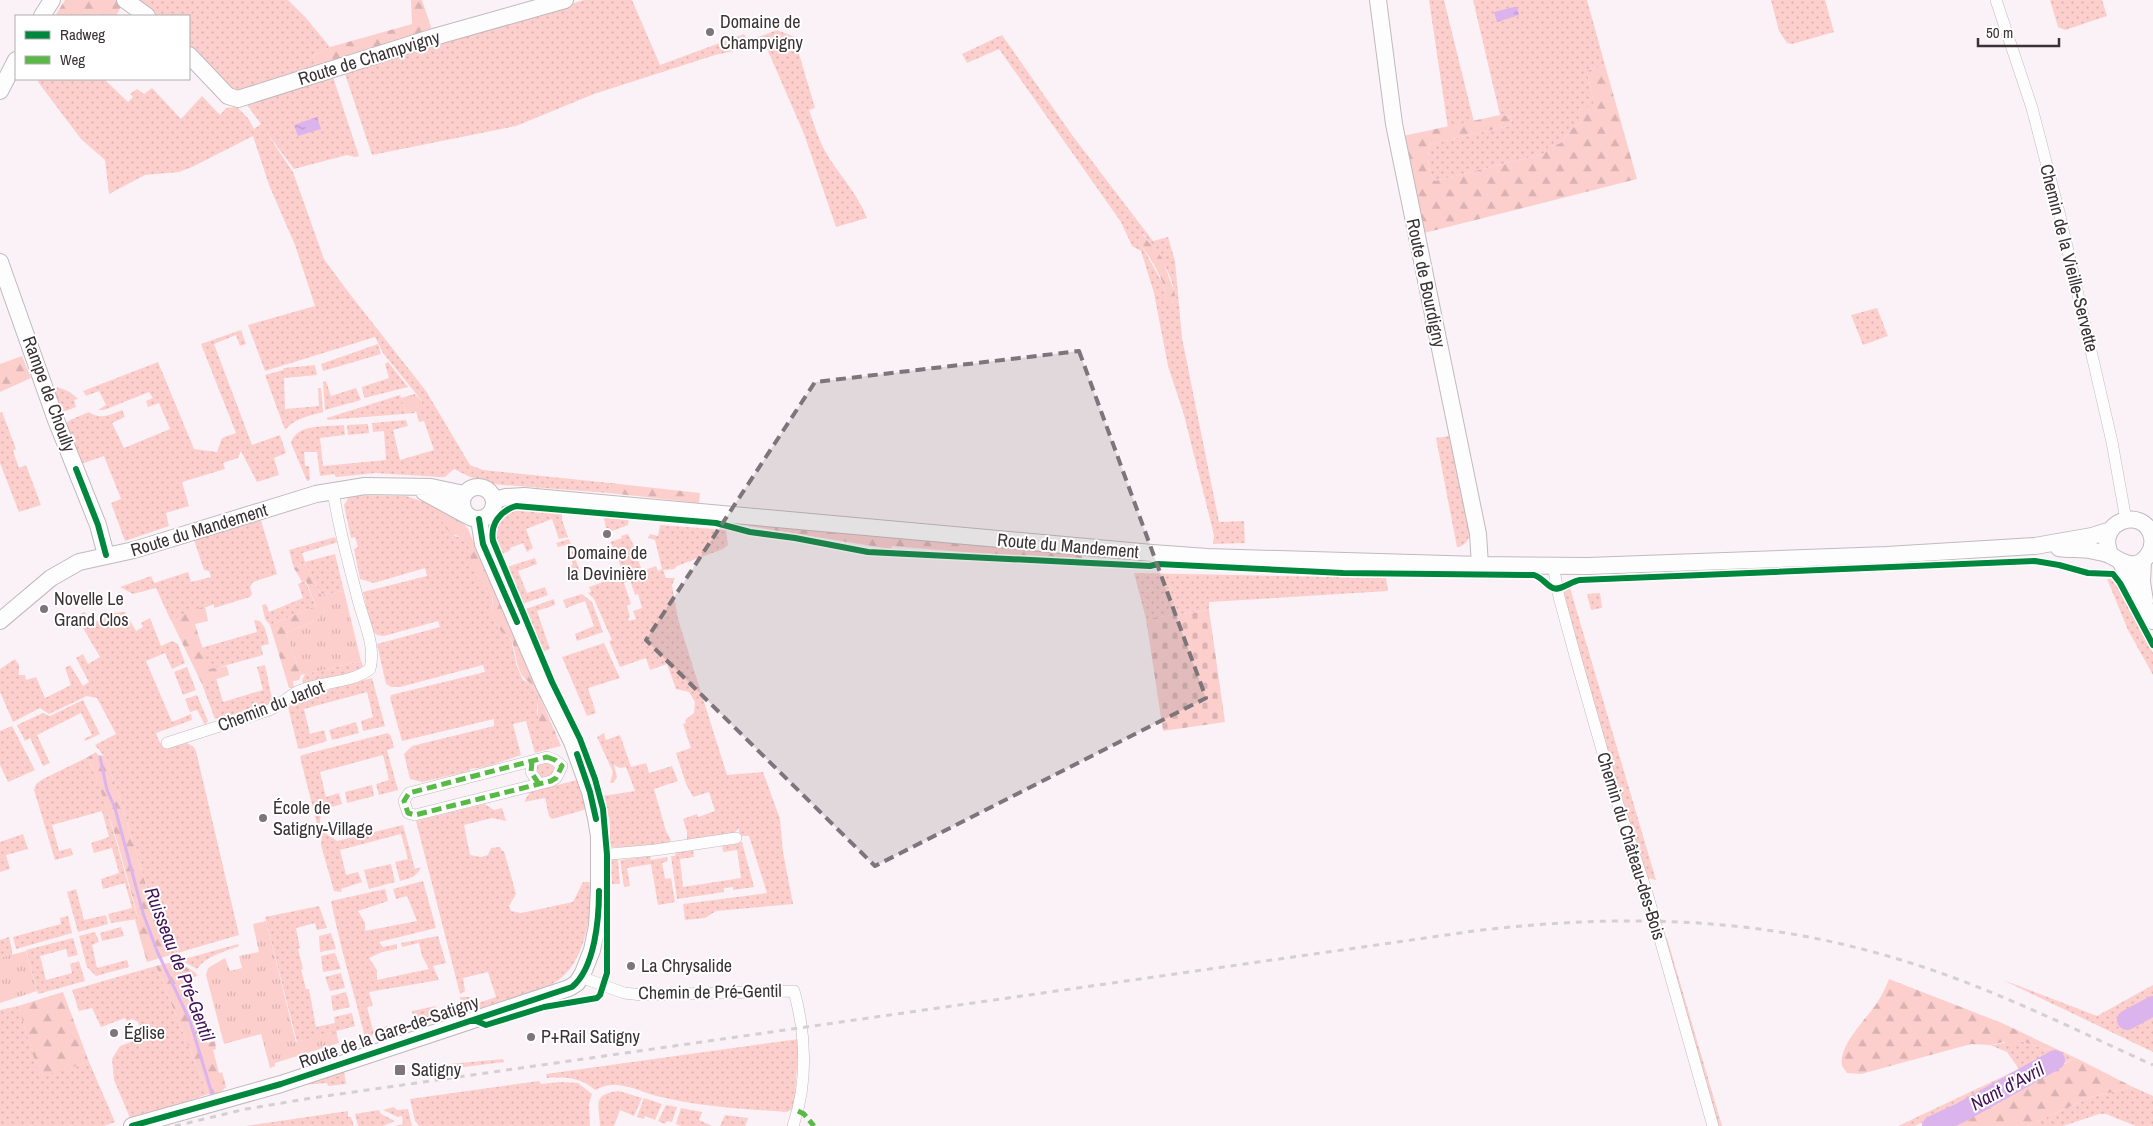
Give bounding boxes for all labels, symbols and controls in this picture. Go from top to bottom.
place label: Domaine de Champvigny [720,9,803,55]
legend [15,15,190,80]
scale bar [1978,15,2059,47]
text: 50 m [1986,22,2013,43]
text: Radweg [60,24,105,45]
street label: Route de Champvigny [295,24,443,91]
marker: Domaine de Champvigny [704,26,716,38]
text: Weg [60,49,85,70]
street label: Chemin de la Vieille-Servette [2034,161,2105,354]
street label: Route de Bourdigny [1401,216,1452,350]
street label: Rampe de Choully [17,333,82,456]
street label: Route du Mandement [127,497,270,562]
street label: Route du Mandement [996,527,1140,564]
marker: Domaine de la Devinière [601,528,613,540]
place label: Domaine de la Devinière [567,540,647,586]
place label: Novelle Le Grand Clos [54,586,129,632]
marker: Novelle Le Grand Clos [38,603,50,615]
street label: Chemin du Jarlot [214,674,328,737]
street label: Chemin du Château-des-Bois [1591,749,1672,943]
place label: École de Satigny-Village [273,795,373,841]
marker: École de Satigny-Village [257,812,269,824]
water label: Ruisseau de Pré-Gentil [139,883,222,1045]
place label: La Chrysalide [641,953,732,978]
marker: La Chrysalide [625,960,637,972]
street label: Chemin de Pré-Gentil [638,978,782,1005]
street label: Route de la Gare-de-Satigny [296,991,482,1073]
place label: Église [124,1020,165,1045]
place label: P+Rail Satigny [541,1024,640,1049]
marker: Église [108,1027,120,1039]
marker: P+Rail Satigny [525,1031,537,1043]
water label: Nant d'Avril [1966,1056,2049,1116]
place label: Satigny [411,1059,461,1081]
marker: Satigny [393,1063,407,1077]

